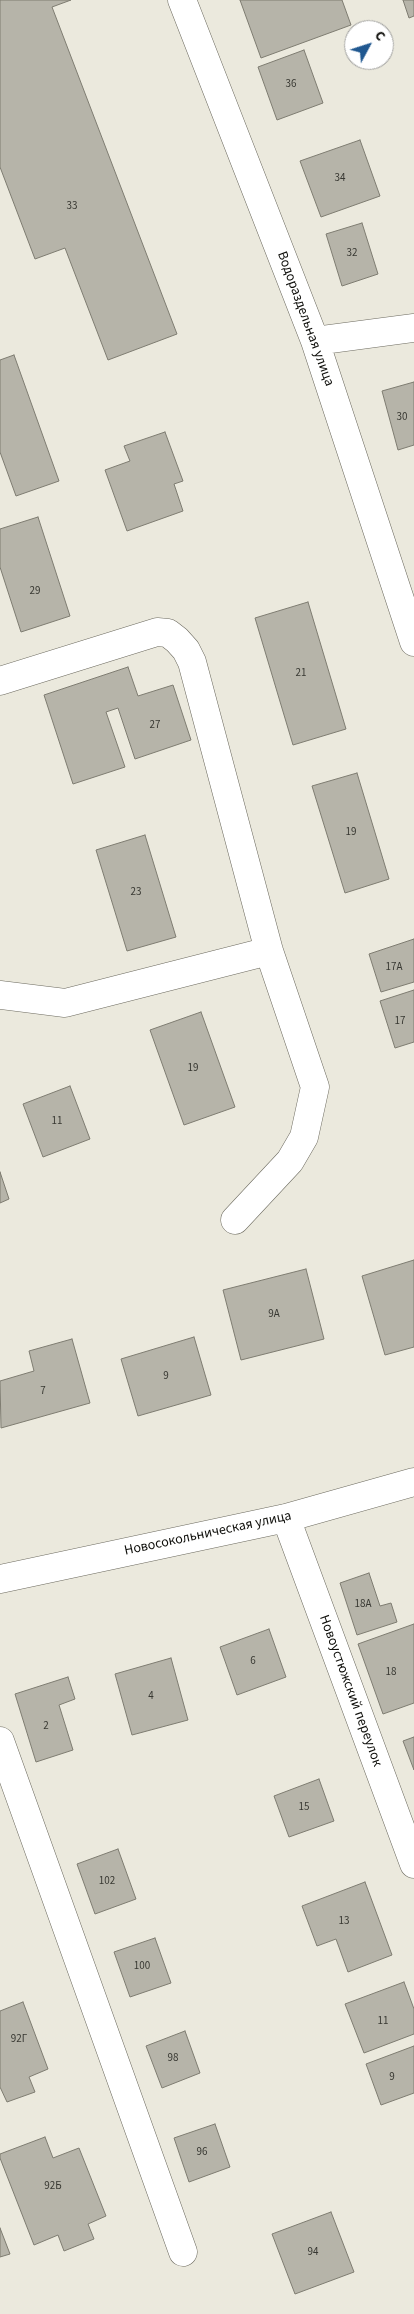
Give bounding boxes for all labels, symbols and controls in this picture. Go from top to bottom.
north arrow [344,20,394,70]
text: С [369,26,390,46]
house number: 36 [286,78,296,92]
house number: 34 [335,172,345,186]
house number: 33 [67,200,77,214]
house number: 32 [347,247,357,261]
street label: Водораздельная улица [273,249,337,389]
house number: 30 [397,411,407,425]
house number: 29 [30,585,40,599]
house number: 21 [296,667,306,681]
house number: 27 [150,719,160,733]
house number: 19 [346,826,356,840]
house number: 23 [131,886,141,900]
house number: 17А [386,961,402,975]
house number: 17 [395,1015,405,1029]
house number: 19 [188,1062,198,1076]
house number: 11 [52,1115,62,1129]
house number: 9А [268,1308,280,1322]
house number: 9 [163,1370,169,1384]
house number: 7 [40,1385,46,1399]
street label: Новосокольническая улица [123,1508,293,1560]
house number: 18А [355,1598,371,1612]
street label: Новоустюжский переулок [315,1613,385,1769]
house number: 6 [250,1655,256,1669]
house number: 18 [386,1666,396,1680]
house number: 4 [148,1690,154,1704]
house number: 2 [43,1720,49,1734]
house number: 15 [299,1801,309,1815]
house number: 102 [99,1875,115,1889]
house number: 13 [339,1915,349,1929]
house number: 100 [134,1960,150,1974]
house number: 11 [378,2015,388,2029]
house number: 92Г [11,2033,27,2047]
house number: 98 [168,2052,178,2066]
house number: 9 [389,2071,395,2085]
house number: 96 [197,2146,207,2160]
house number: 92Б [44,2180,62,2194]
house number: 94 [308,2246,318,2260]

